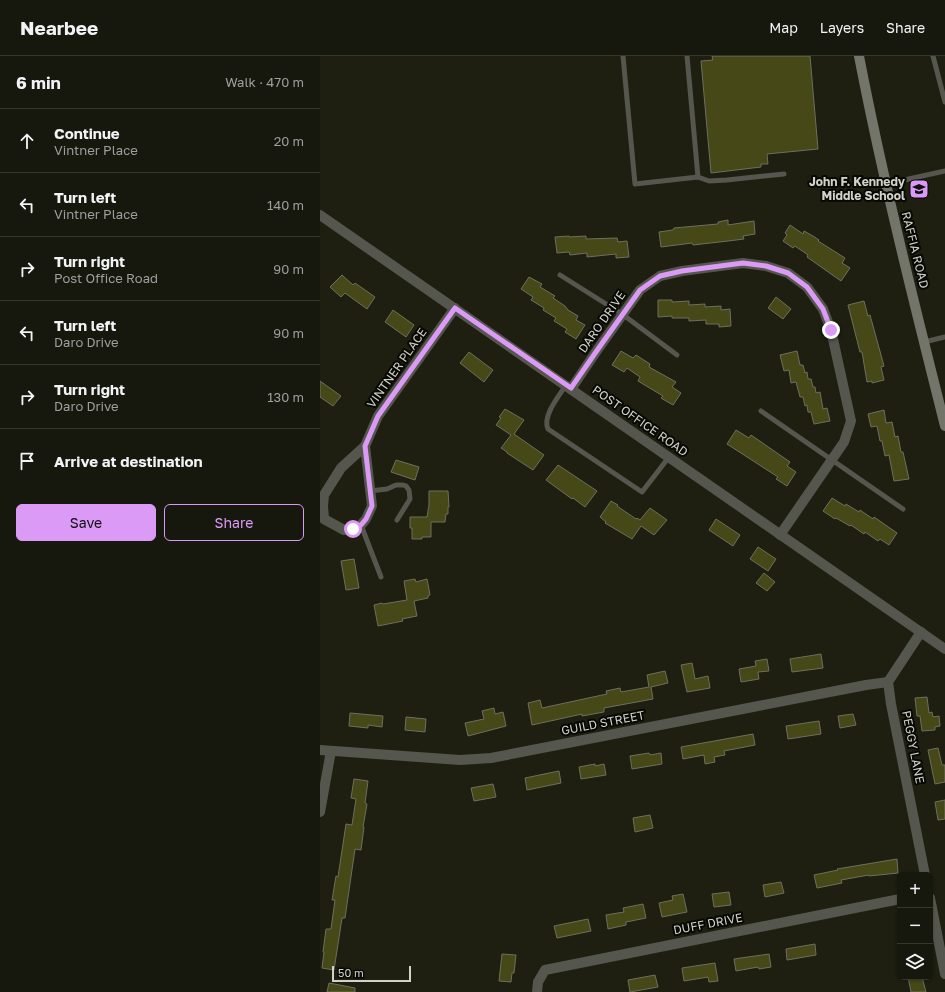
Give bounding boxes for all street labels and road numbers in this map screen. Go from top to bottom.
street label: RAFFIA ROAD [899,210,932,290]
street label: DARO DRIVE [575,288,628,355]
street label: VINTNER PLACE [363,325,430,411]
street label: POST OFFICE ROAD [590,382,691,459]
street label: GUILD STREET [560,707,646,738]
street label: PEGGY LANE [899,709,928,785]
street label: DUFF DRIVE [672,909,744,938]

